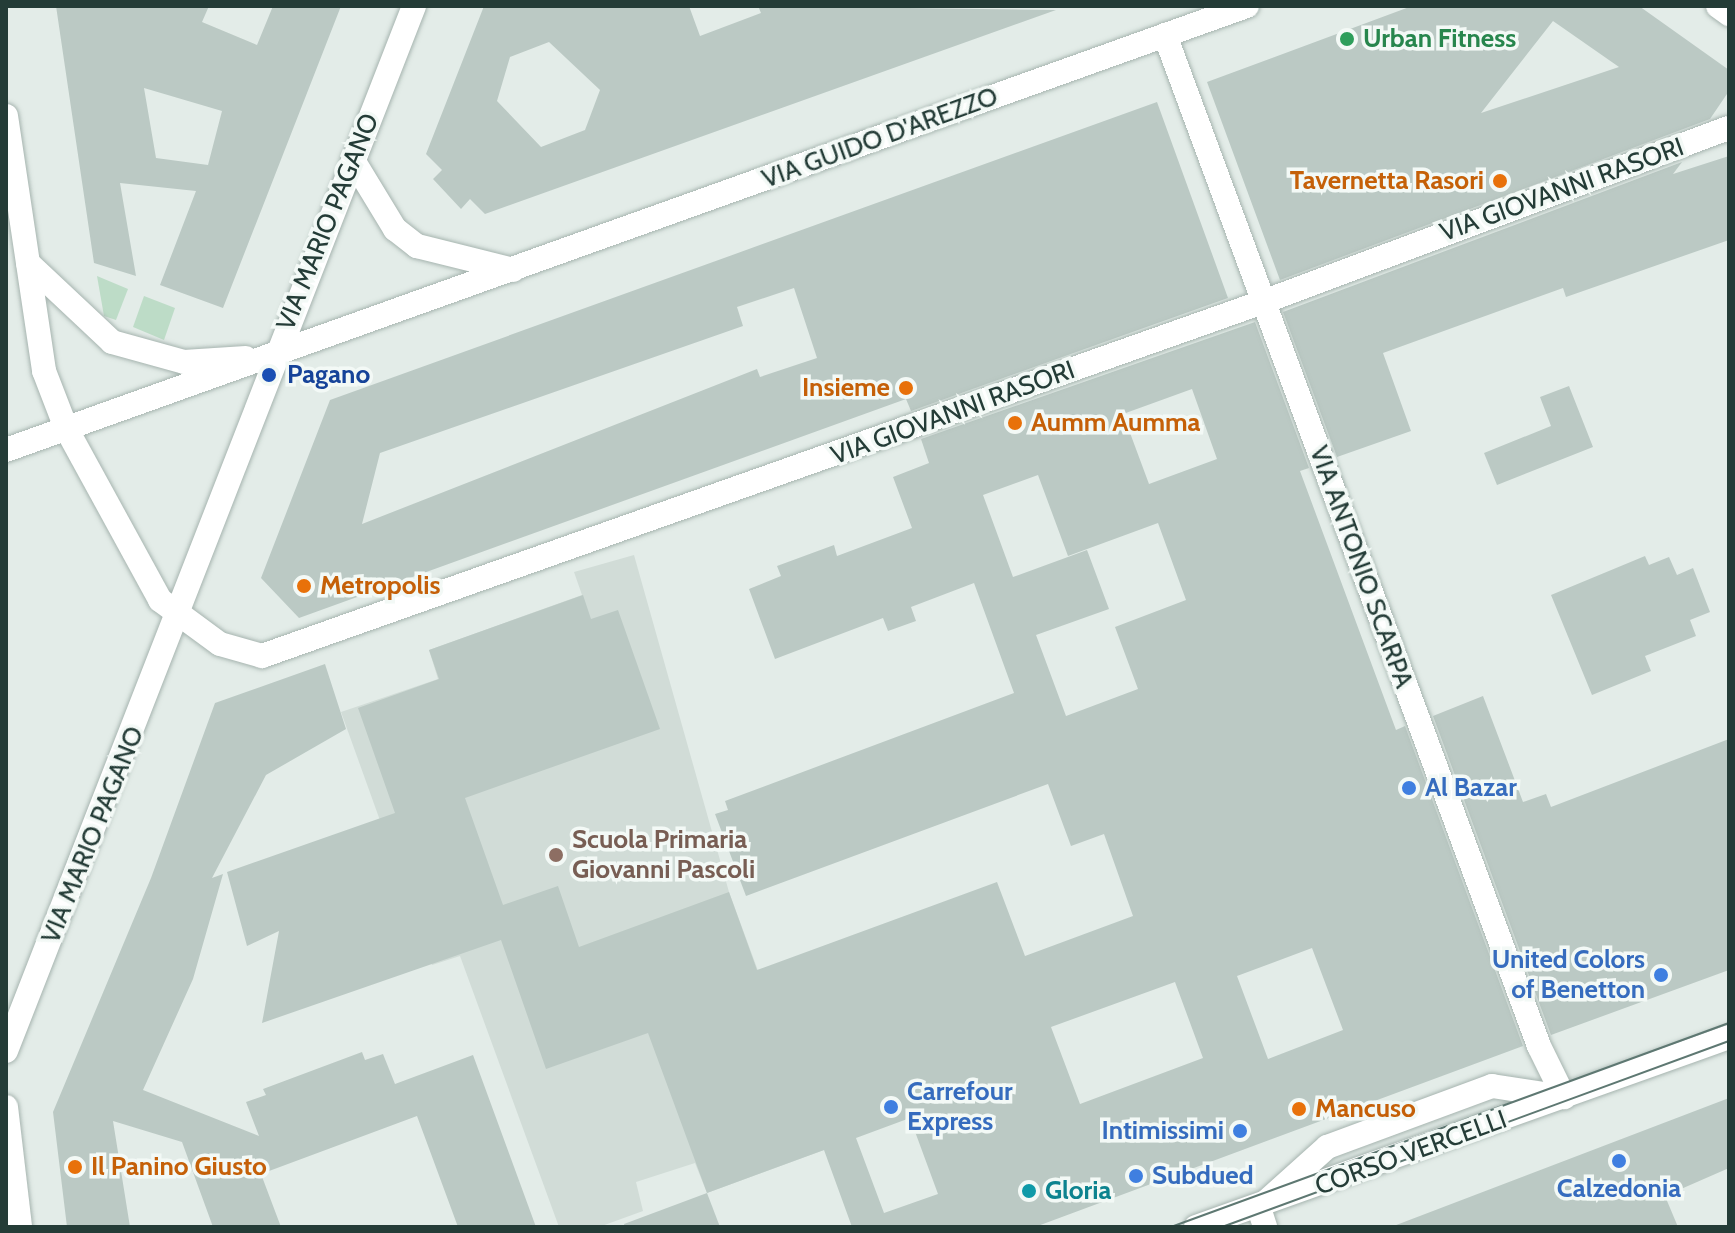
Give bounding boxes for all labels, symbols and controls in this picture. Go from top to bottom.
place label: Urban Fitness [1363,23,1516,55]
marker: Urban Fitness [1338,30,1356,48]
street label: VIA GUIDO D'AREZZO [758,81,1002,195]
street label: VIA MARIO PAGANO [270,109,386,335]
street label: VIA GIOVANNI RASORI [1436,131,1688,249]
place label: Tavernetta Rasori [1290,165,1484,197]
marker: Tavernetta Rasori [1491,172,1509,190]
street label: VIA GIOVANNI RASORI [827,354,1079,472]
place label: Pagano [287,359,370,391]
marker: Pagano [258,364,280,386]
place label: Insieme [802,372,890,404]
marker: Insieme [897,379,915,397]
place label: Aumm Aumma [1031,407,1201,439]
marker: Aumm Aumma [1006,414,1024,432]
street label: VIA ANTONIO SCARPA [1303,442,1419,692]
place label: Metropolis [320,570,441,602]
marker: Metropolis [295,577,313,595]
street label: VIA MARIO PAGANO [35,722,151,948]
place label: Al Bazar [1425,772,1517,804]
marker: Al Bazar [1400,779,1418,797]
place label: Scuola Primaria Giovanni Pascoli [572,824,755,886]
marker: Scuola Primaria Giovanni Pascoli [547,846,565,864]
place label: United Colors of Benetton [1492,944,1645,1006]
marker: United Colors of Benetton [1652,966,1670,984]
place label: Carrefour Express [907,1076,1013,1138]
place label: Mancuso [1315,1093,1416,1125]
marker: Carrefour Express [882,1098,900,1116]
marker: Mancuso [1290,1100,1308,1118]
street label: CORSO VERCELLI [1311,1104,1511,1202]
place label: Intimissimi [1102,1115,1224,1147]
marker: Intimissimi [1231,1122,1249,1140]
place label: Il Panino Giusto [91,1151,267,1183]
marker: Calzedonia [1610,1152,1628,1170]
marker: Il Panino Giusto [66,1158,84,1176]
place label: Subdued [1152,1160,1254,1192]
marker: Subdued [1127,1167,1145,1185]
place label: Calzedonia [1557,1173,1681,1205]
place label: Gloria [1045,1175,1111,1207]
marker: Gloria [1020,1182,1038,1200]

